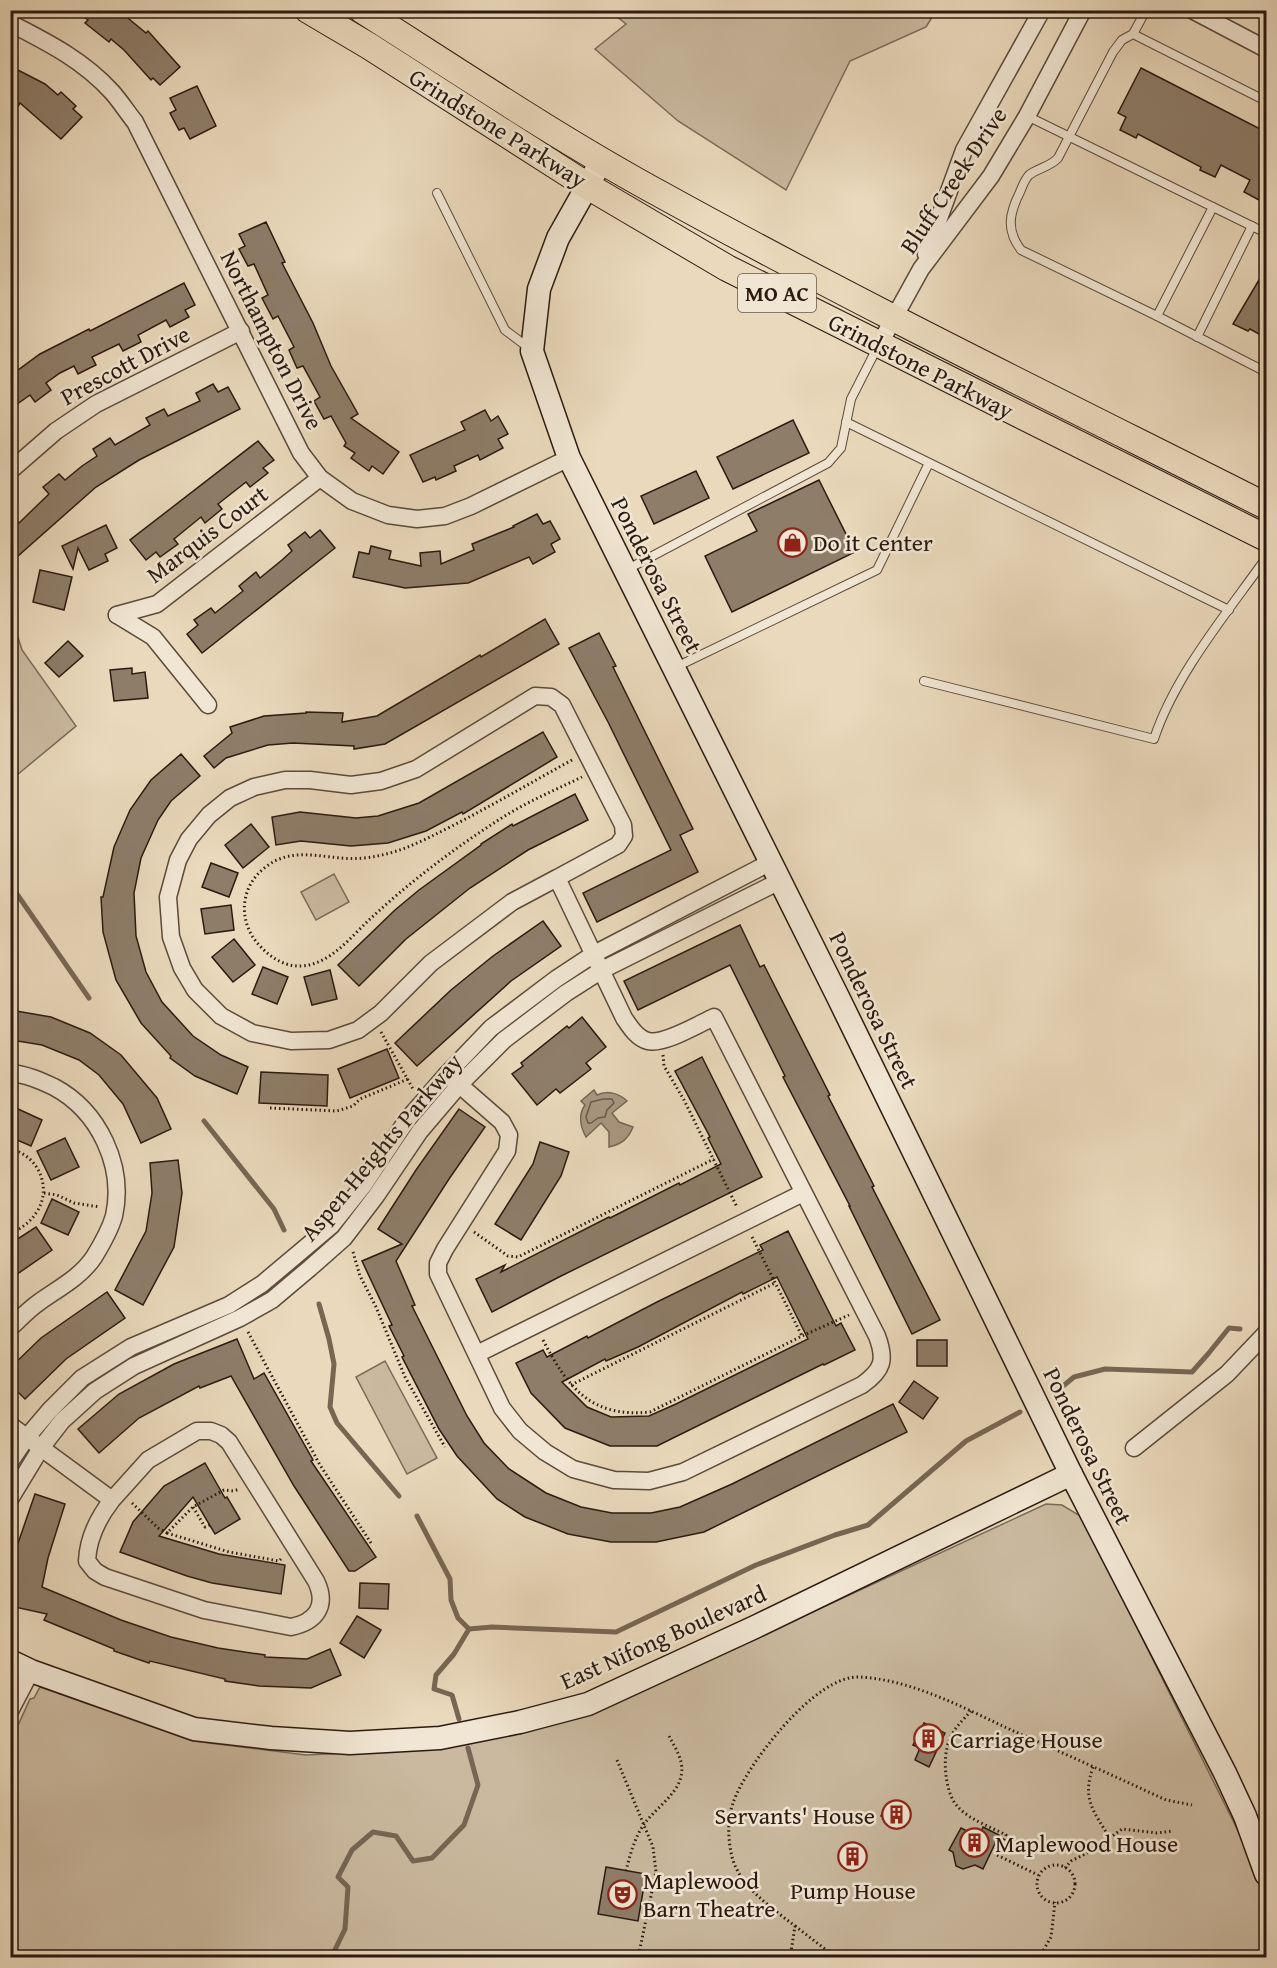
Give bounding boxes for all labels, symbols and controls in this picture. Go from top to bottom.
street label: Grindstone Parkway [402,59,594,197]
street label: Bluff Creek Drive [891,100,1015,260]
street label: Northampton Drive [212,244,332,436]
road number: MO AC [738,274,816,312]
street label: Grindstone Parkway [822,304,1020,428]
street label: Prescott Drive [54,316,196,414]
street label: Marquis Court [139,476,276,591]
street label: Ponderosa Street [603,491,712,660]
place label: Do it Center [813,525,933,560]
shop icon: Do it Center [776,526,808,558]
street label: Ponderosa Street [821,925,928,1095]
street label: Aspen Heights Parkway [292,1045,470,1249]
street label: Ponderosa Street [1035,1361,1142,1531]
street label: East Nifong Boulevard [554,1576,772,1698]
place label: Carriage House [950,1722,1103,1757]
building icon: Carriage House [913,1723,945,1755]
place label: Servants' House [714,1798,875,1833]
building icon: Servants' House [880,1799,912,1831]
place label: Maplewood House [995,1826,1178,1861]
building icon: Maplewood House [958,1827,990,1859]
building icon: Pump House [837,1841,869,1873]
place label: Maplewood Barn Theatre [643,1863,775,1926]
place label: Pump House [790,1873,916,1908]
theatre icon: Maplewood Barn Theatre [606,1878,638,1910]

